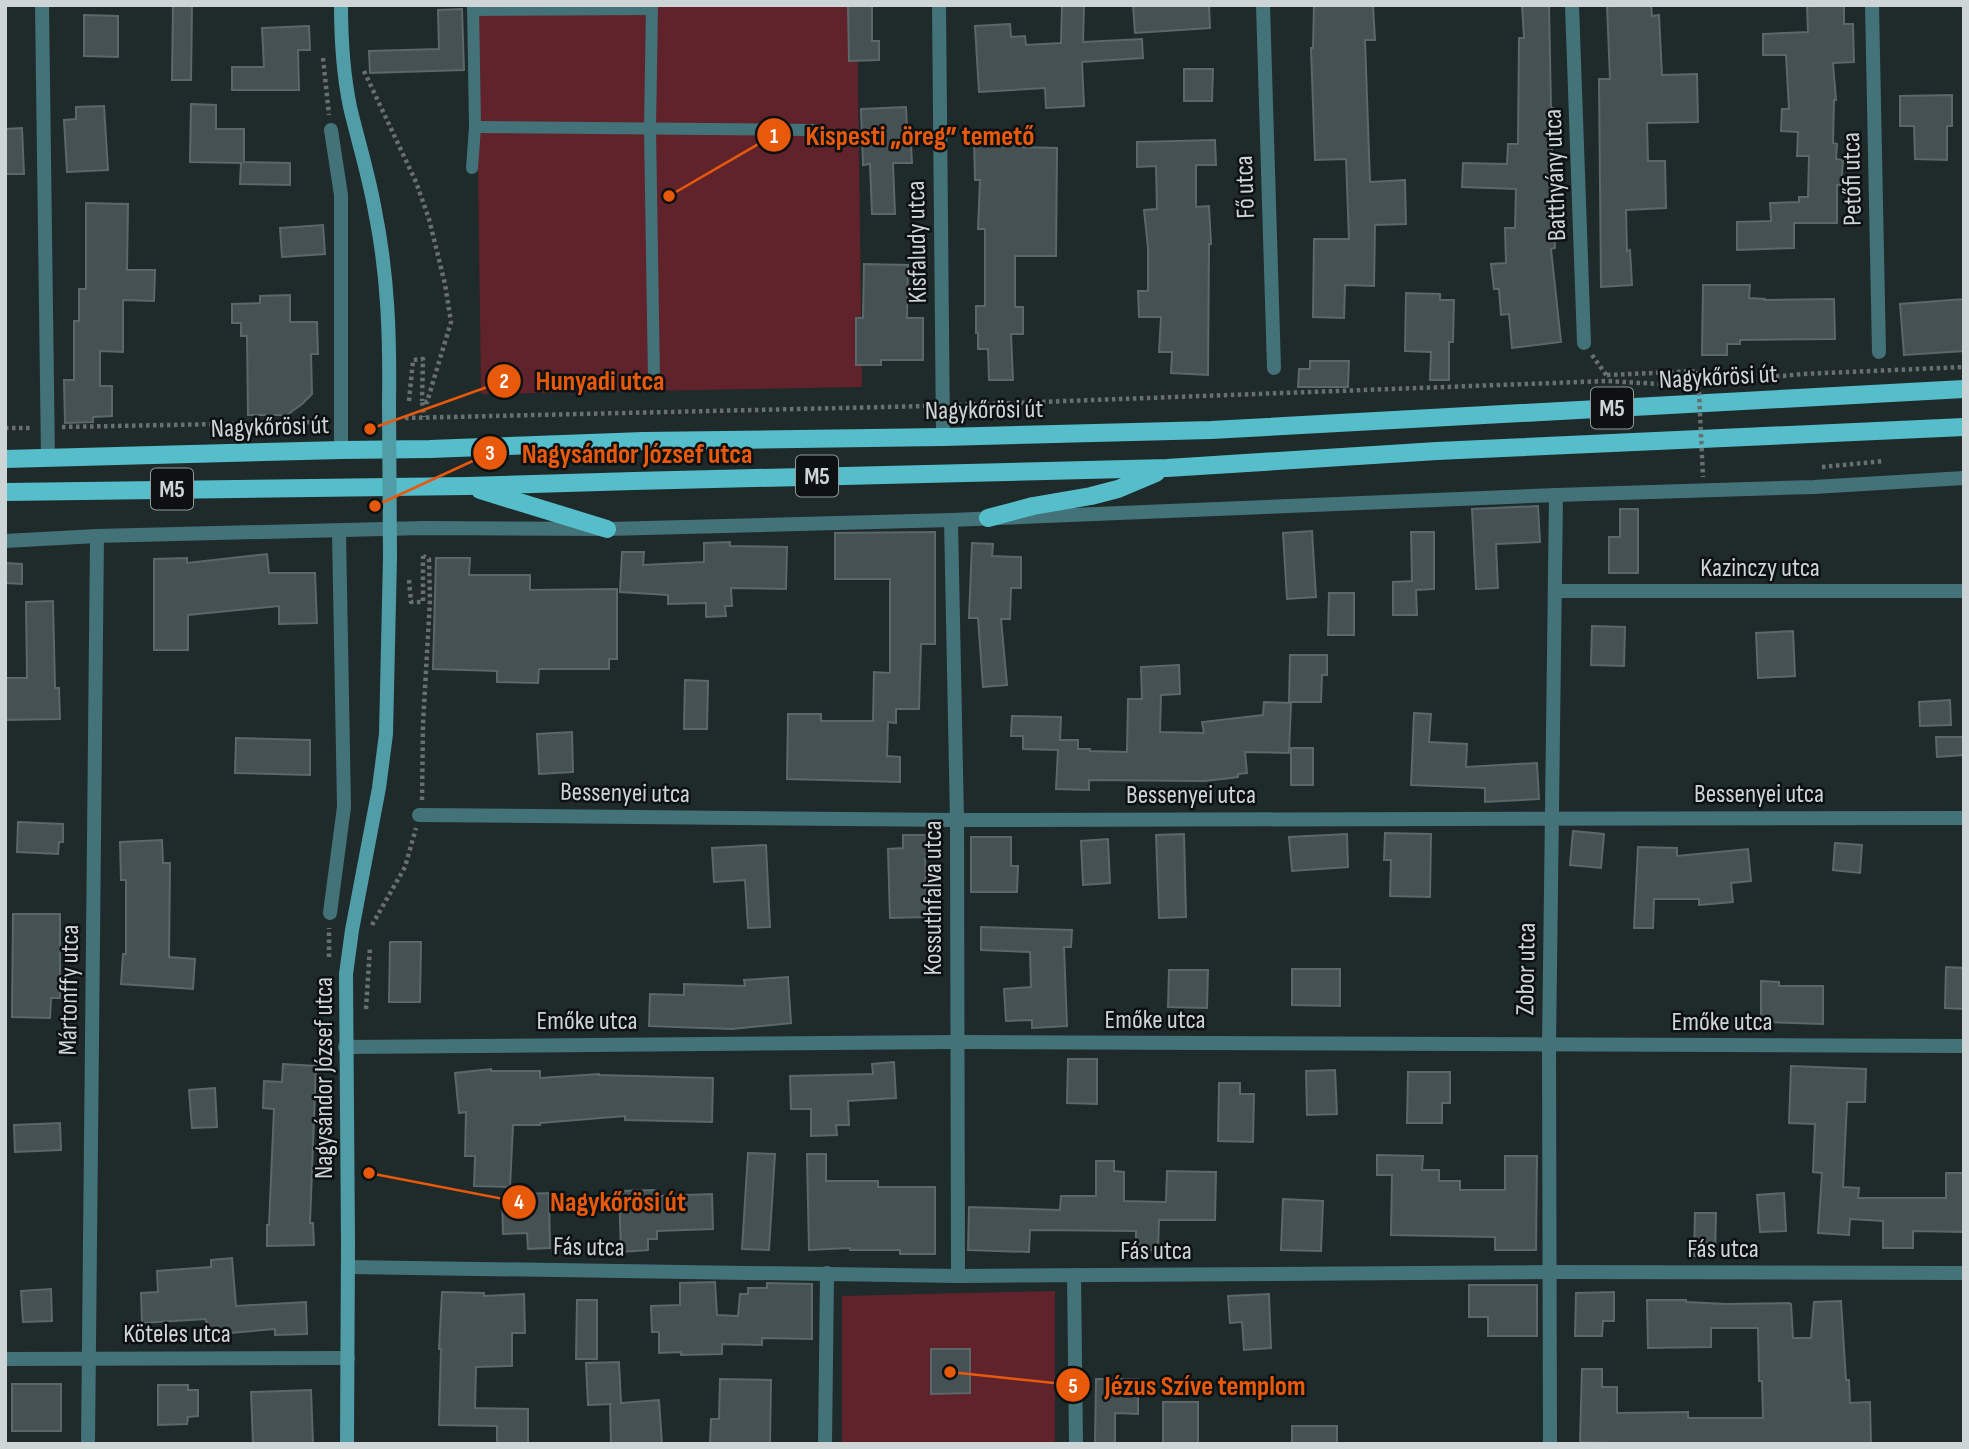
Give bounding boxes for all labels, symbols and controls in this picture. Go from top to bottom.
street label: Batthyány utca [1538,108,1573,241]
callout: Kispesti „öreg” temető [756,111,1048,160]
text: Kispesti „öreg” temető [806,120,1034,153]
text: 1 [770,124,778,149]
street label: Petőfi utca [1836,132,1869,226]
street label: Fő utca [1229,155,1262,219]
street label: Kisfaludy utca [901,180,934,304]
callout: Hunyadi utca [487,356,678,405]
street label: Nagykőrösi út [1658,359,1778,396]
text: Hunyadi utca [536,365,664,398]
text: 2 [499,369,509,394]
road number: M5 [1591,388,1633,428]
street label: Nagykőrösi út [925,394,1044,427]
street label: Nagykőrösi út [210,410,330,445]
callout: Nagysándor József utca [473,429,766,478]
text: Nagysándor József utca [522,438,752,471]
text: 3 [485,441,495,466]
road number: M5 [796,456,838,496]
road number: M5 [151,468,193,510]
street label: Kazinczy utca [1700,553,1820,584]
street label: Bessenyei utca [560,777,690,810]
street label: Bessenyei utca [1694,779,1824,810]
street label: Bessenyei utca [1126,780,1256,811]
street label: Kossuthfalva utca [918,821,949,975]
street label: Zobor utca [1510,922,1543,1016]
street label: Mártonffy utca [53,924,86,1056]
street label: Nagysándor József utca [309,977,340,1179]
street label: Emőke utca [1105,1005,1205,1036]
street label: Emőke utca [537,1006,637,1037]
street label: Emőke utca [1672,1007,1772,1038]
callout: Nagykőrösi út [502,1177,700,1226]
text: Nagykőrösi út [550,1186,686,1219]
text: 4 [514,1190,524,1215]
street label: Fás utca [553,1231,625,1264]
street label: Fás utca [1687,1234,1759,1265]
street label: Fás utca [1120,1236,1192,1267]
street label: Köteles utca [123,1319,231,1350]
callout: Jézus Szíve templom [1056,1361,1320,1410]
text: Jézus Szíve templom [1103,1370,1306,1403]
text: 5 [1068,1374,1078,1399]

